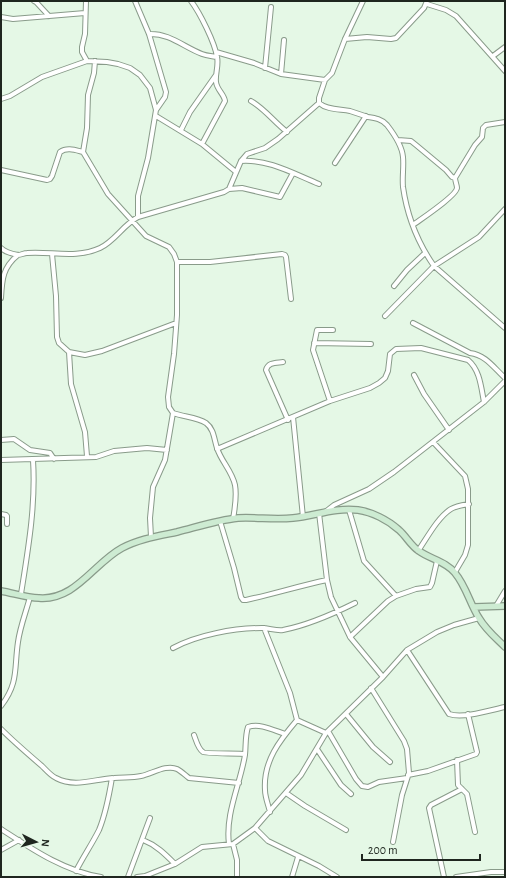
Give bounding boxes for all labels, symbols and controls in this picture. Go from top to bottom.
north arrow [16,822,56,862]
scale bar [362,836,480,862]
text: N [40,839,51,847]
text: 200 m [368,844,398,856]

